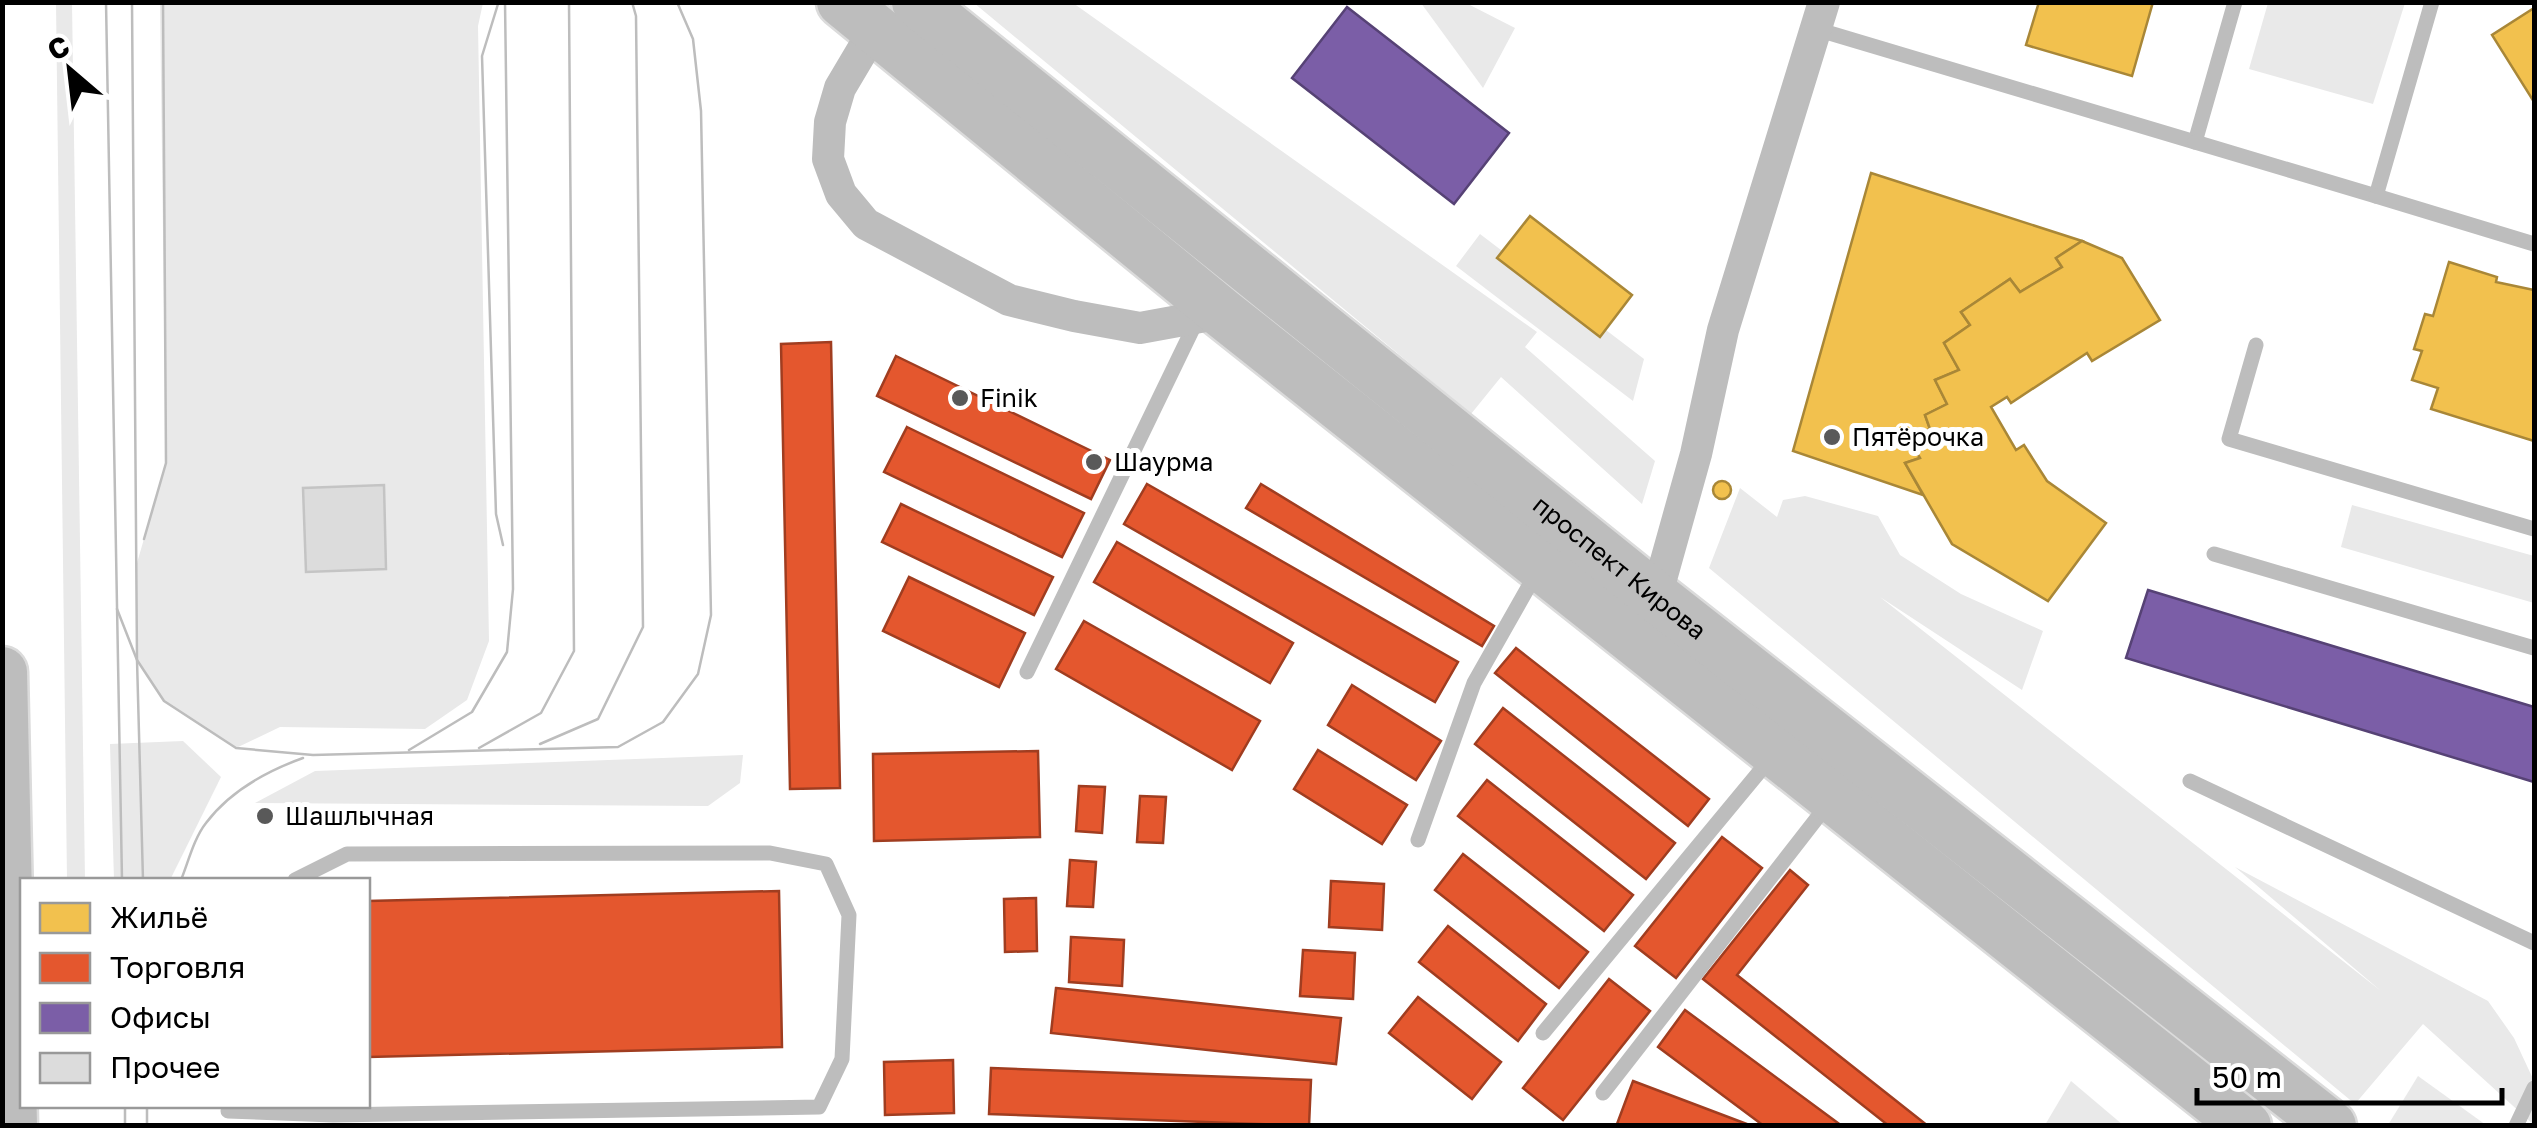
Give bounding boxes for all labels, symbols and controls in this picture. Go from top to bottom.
north arrow [20,20,120,120]
text: С [42,28,75,67]
place label: Finik [980,382,1038,413]
marker: Finik [949,387,971,409]
place label: Пятёрочка [1852,421,1984,452]
marker: Пятёрочка [1821,426,1843,448]
place label: Шаурма [1114,446,1213,477]
marker: Шаурма [1083,451,1105,473]
street label: проспект Кирова [1527,488,1713,646]
place label: Шашлычная [285,800,434,831]
marker: Шашлычная [254,805,276,827]
legend [20,878,370,1108]
text: Жильё [110,899,208,935]
text: Торговля [110,949,245,985]
text: Офисы [110,999,211,1035]
scale bar [2197,1043,2502,1105]
text: Прочее [110,1049,220,1085]
text: 50 m [2212,1059,2282,1095]

